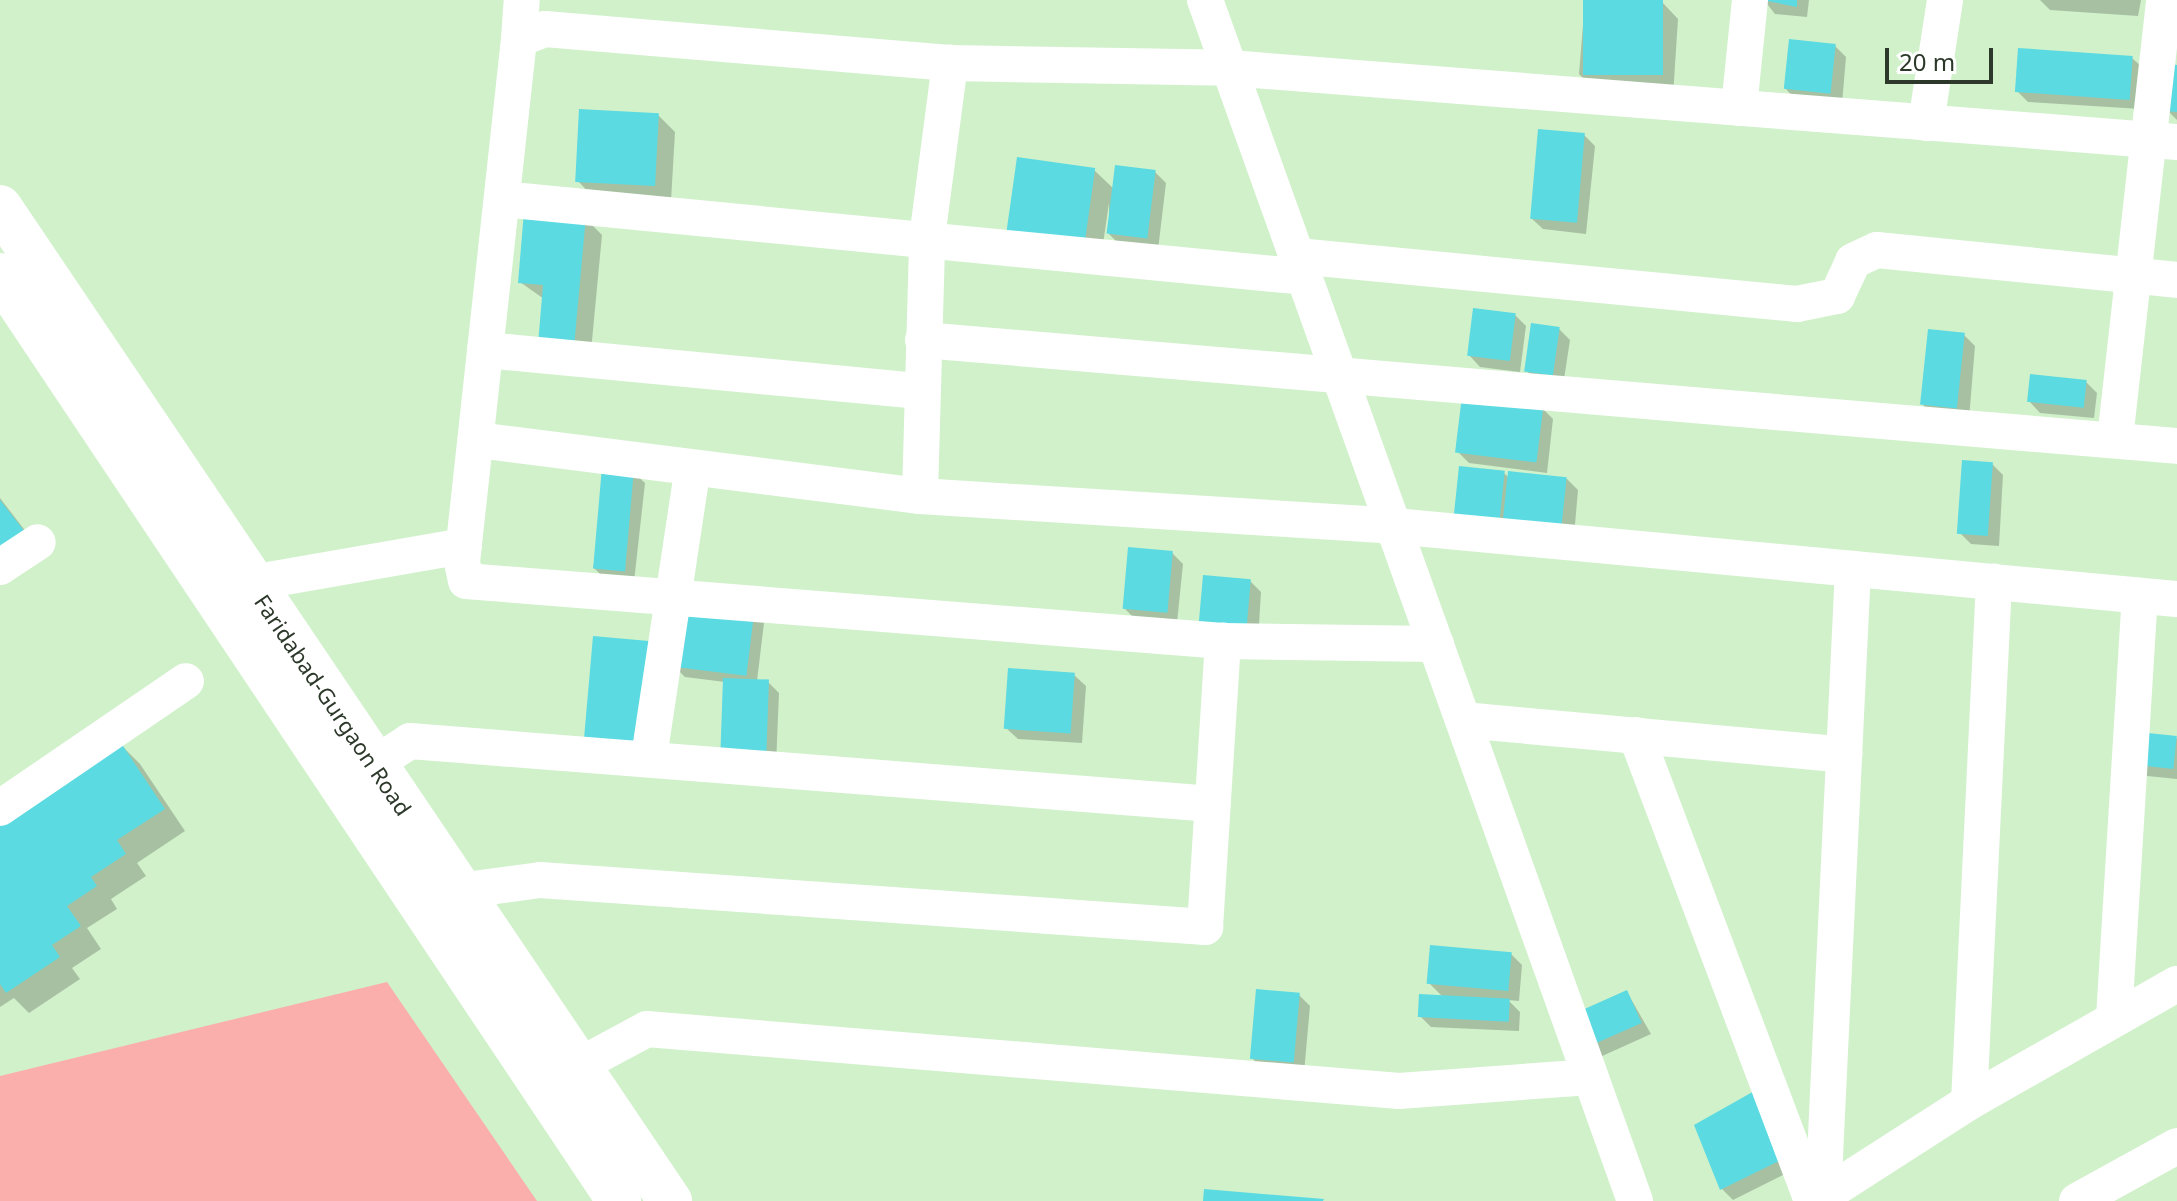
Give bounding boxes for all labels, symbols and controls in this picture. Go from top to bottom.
scale bar [1889,32,1997,82]
text: 20 m [1899,45,1955,78]
street label: Faridabad-Gurgaon Road [249,590,417,820]

